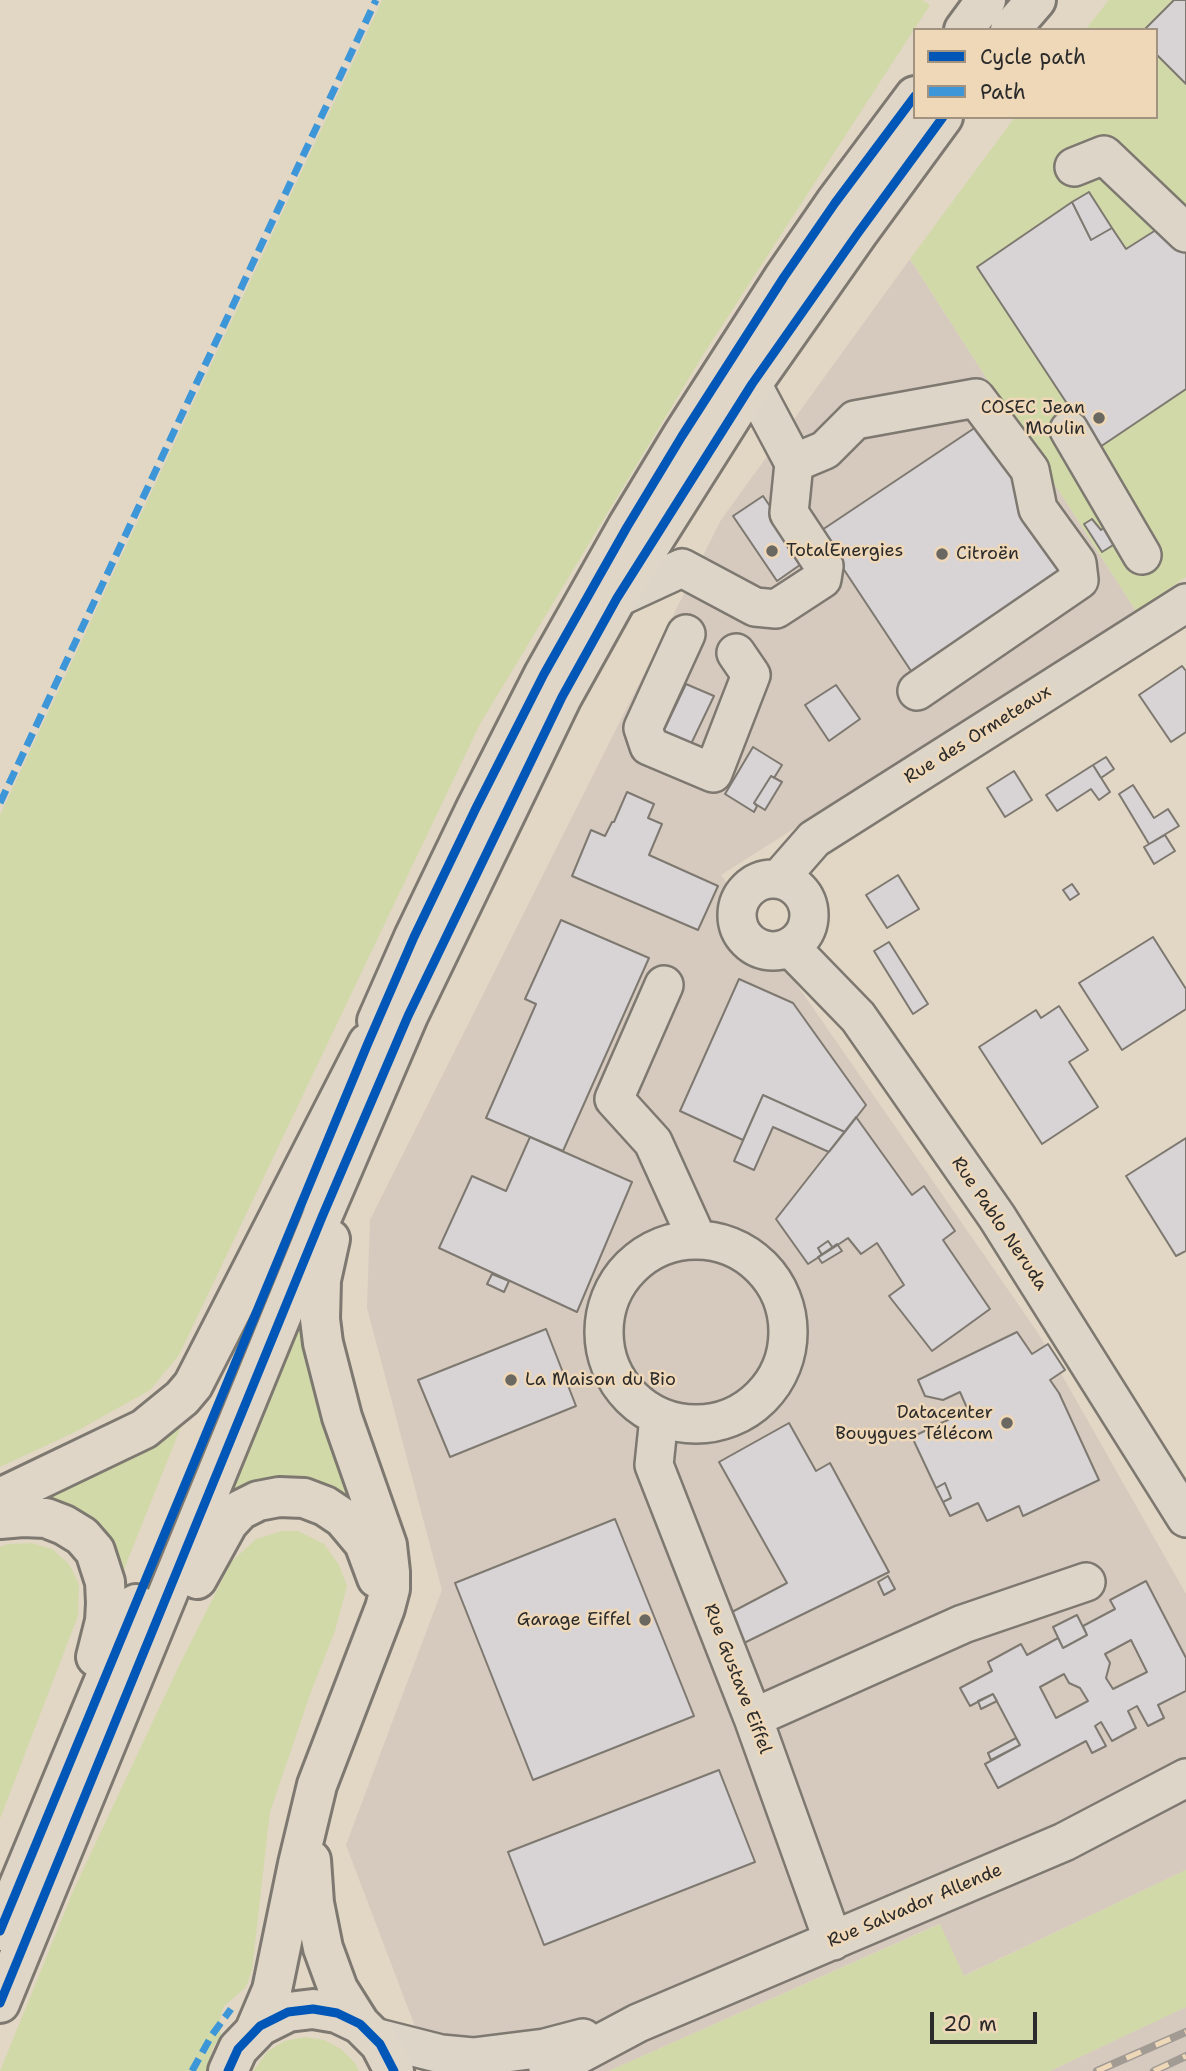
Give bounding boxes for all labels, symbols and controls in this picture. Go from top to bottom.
legend [913,28,1158,119]
text: Cycle path [980,43,1086,71]
text: Path [980,78,1026,106]
place label: COSEC Jean Moulin [981,397,1085,440]
marker: COSEC Jean Moulin [1091,410,1107,426]
place label: TotalEnergies [786,540,903,562]
marker: TotalEnergies [764,543,780,559]
place label: Citroën [956,543,1019,565]
marker: Citroën [934,546,950,562]
street label: Rue des Ormeteaux [901,681,1055,789]
street label: Rue Pablo Neruda [946,1153,1052,1295]
place label: La Maison du Bio [525,1369,676,1391]
marker: La Maison du Bio [503,1372,519,1388]
place label: Datacenter Bouygues Télécom [835,1402,993,1444]
marker: Datacenter Bouygues Télécom [999,1415,1015,1431]
street label: Rue Gustave Eiffel [698,1601,776,1757]
place label: Garage Eiffel [517,1609,631,1631]
marker: Garage Eiffel [637,1612,653,1628]
street label: Rue Salvador Allende [824,1859,1006,1953]
scale bar [934,1997,1041,2041]
text: 20 m [943,2010,997,2038]

